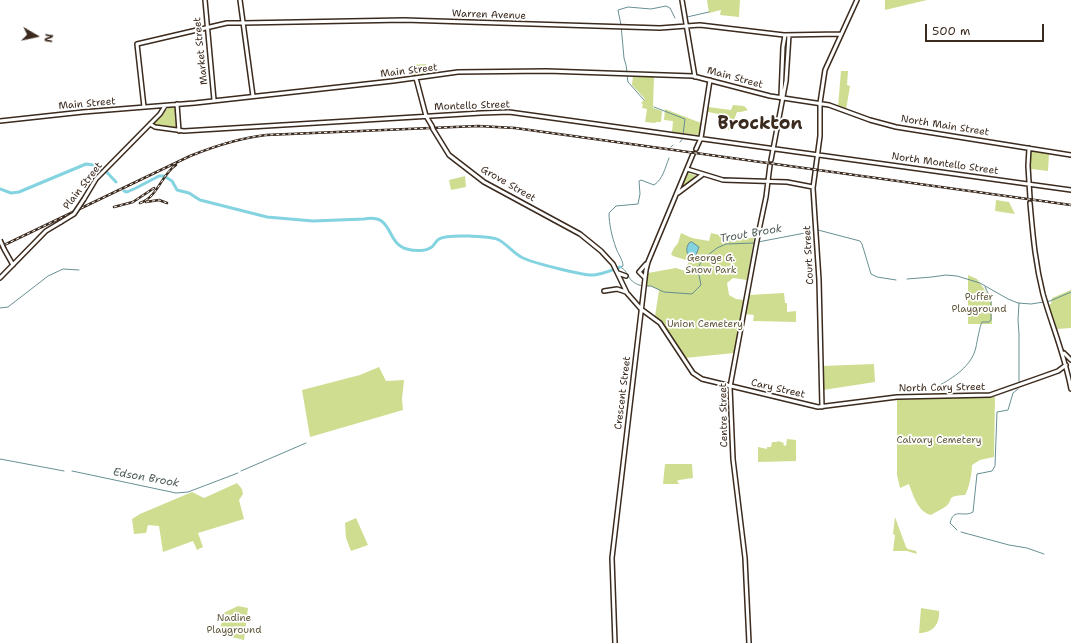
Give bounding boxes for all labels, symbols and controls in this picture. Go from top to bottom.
street label: Warren Avenue [452,8,526,22]
north arrow [16,16,56,56]
street label: Market Street [191,16,211,86]
scale bar [927,16,1046,42]
text: 500 m [932,23,970,39]
text: N [40,32,56,43]
street label: Main Street [380,62,438,80]
street label: Main Street [706,65,764,91]
street label: Main Street [58,96,116,112]
street label: Montello Street [434,99,510,113]
district label: Brockton [718,113,802,135]
street label: North Main Street [900,113,990,139]
street label: North Montello Street [891,151,999,177]
street label: Plain Street [61,160,105,212]
street label: Grove Street [478,163,538,205]
water label: Trout Brook [719,222,783,246]
street label: Court Street [801,225,817,285]
park label: George G. Snow Park [686,252,736,276]
park label: Puffer Playground [952,291,1006,314]
park label: Union Cemetery [667,318,743,330]
street label: Crescent Street [613,356,633,430]
street label: Cary Street [750,377,806,401]
street label: North Cary Street [898,381,986,395]
street label: Centre Street [717,383,731,447]
park label: Calvary Cemetery [896,434,982,446]
water label: Edson Brook [112,466,180,490]
park label: Nadine Playground [207,612,261,636]

